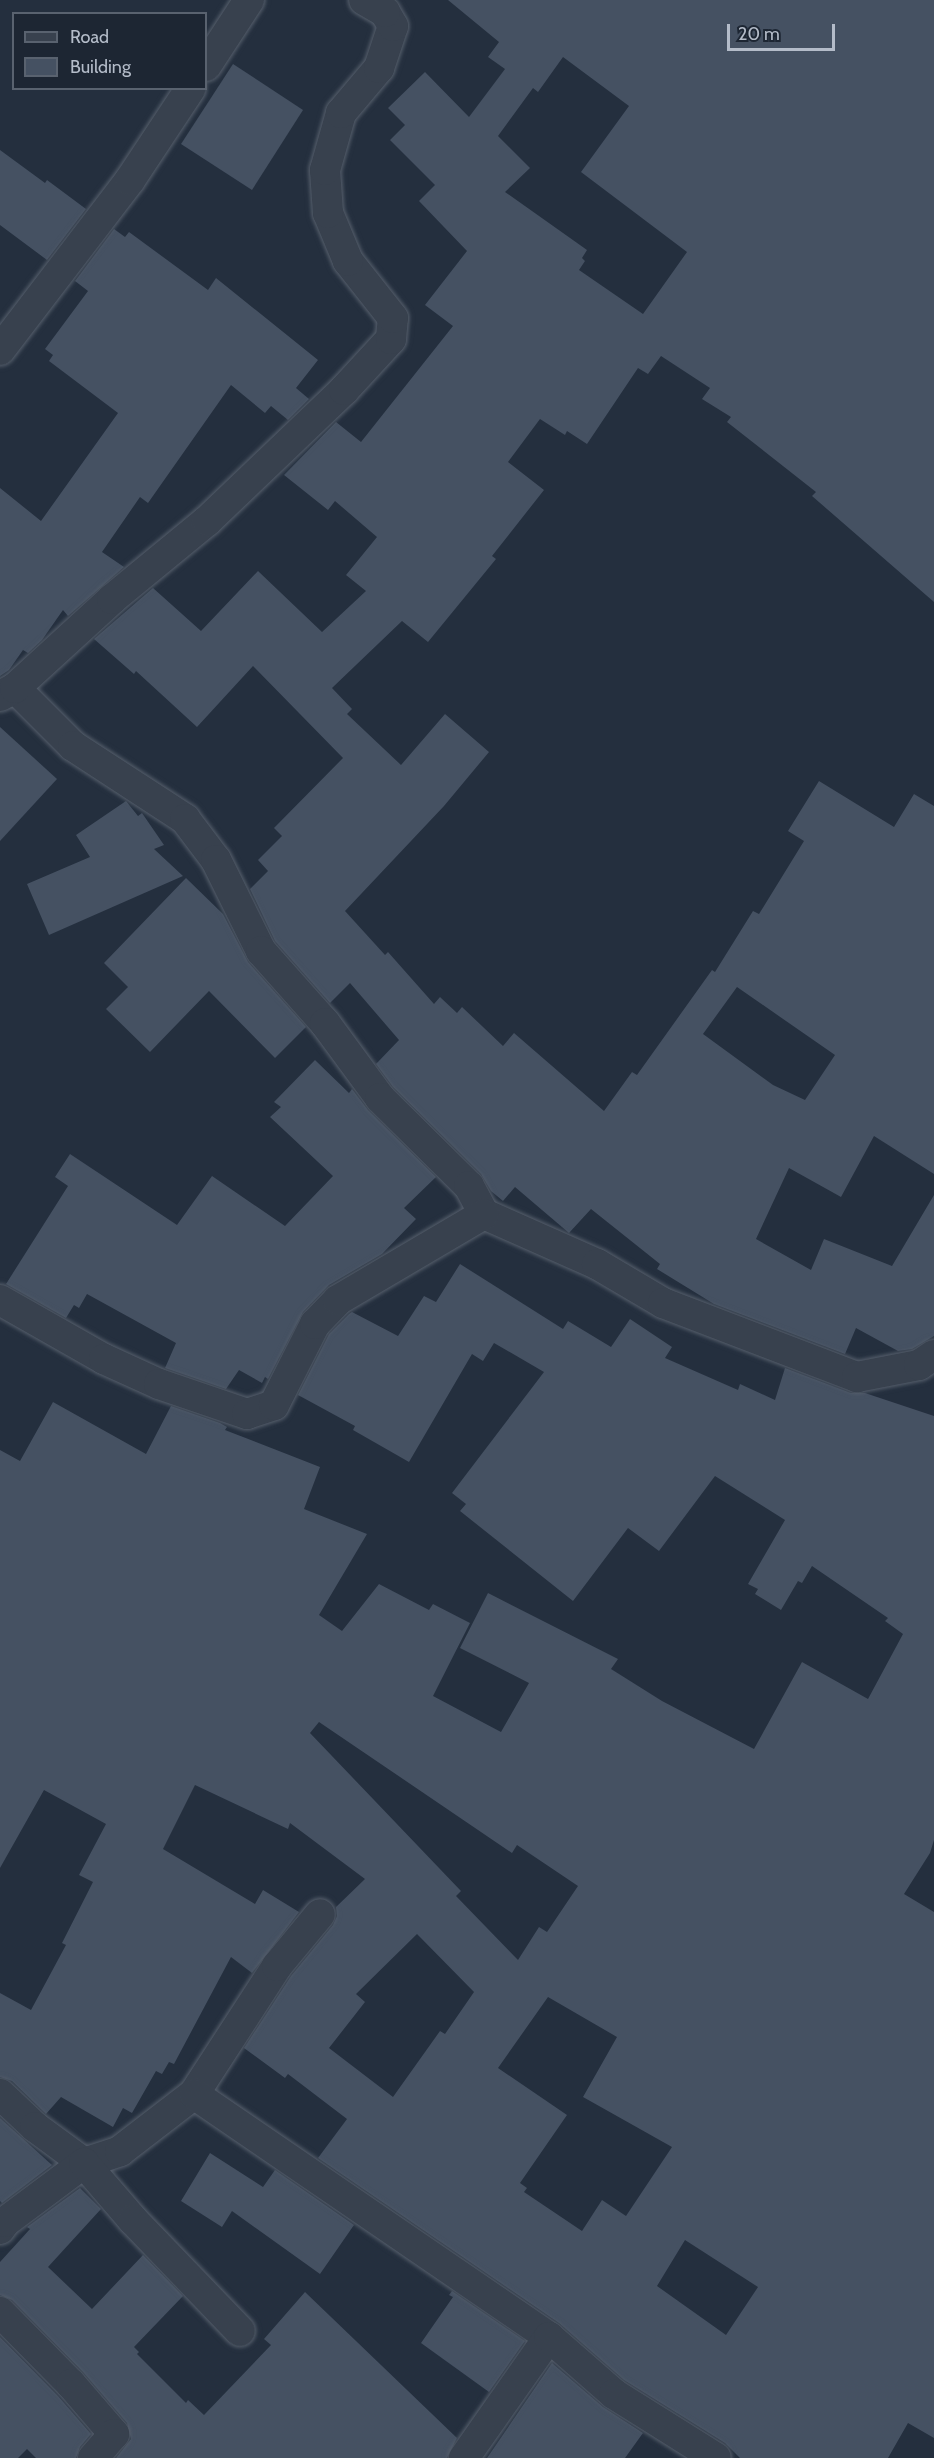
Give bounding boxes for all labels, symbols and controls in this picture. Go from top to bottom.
legend [12,12,207,90]
scale bar [730,12,838,50]
text: 20 m [738,23,780,45]
text: Road [70,26,109,48]
text: Building [70,56,131,78]

